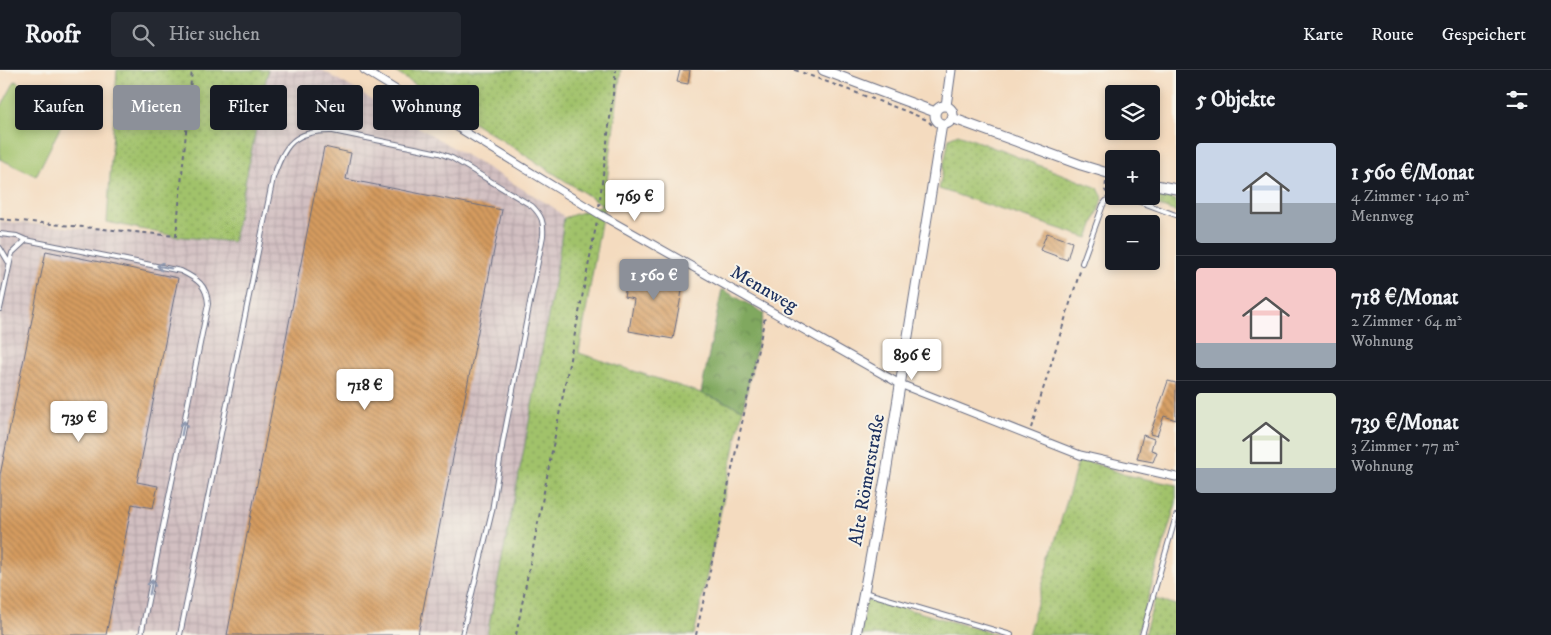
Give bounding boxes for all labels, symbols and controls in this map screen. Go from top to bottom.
search box [111,12,461,57]
text: Roofr [25,20,81,50]
icon: search [129,21,157,49]
text: Hier suchen [169,23,260,46]
text: Karte [1303,24,1343,46]
text: Route [1371,24,1414,46]
text: Gespeichert [1442,24,1526,46]
chip: Kaufen [15,85,103,130]
chip: Mieten [113,85,200,130]
chip: Filter [210,85,287,130]
chip: Neu [297,85,363,130]
chip: Wohnung [373,85,479,130]
map controls [1105,85,1160,270]
button: layers [1105,85,1160,140]
icon: filters [1503,86,1531,114]
text: 5 Objekte [1196,87,1275,113]
button: + [1105,150,1160,205]
text: 1 560 €/Monat [1351,160,1474,186]
icon: home [1236,163,1296,223]
pin: 769 € [600,180,670,222]
text: 769 € [616,186,654,206]
text: 4 Zimmer · 140 m² [1351,186,1469,206]
text: Mennweg [1351,206,1413,226]
button: − [1105,215,1160,270]
pin: 1 560 € [608,258,700,301]
street label: Mennweg [726,261,802,318]
one-way arrow [157,262,173,271]
text: 1 560 € [631,265,678,285]
text: 718 €/Monat [1351,285,1459,311]
icon: home [1236,288,1296,348]
text: 2 Zimmer · 64 m² [1351,311,1462,331]
text: Wohnung [1351,331,1413,351]
pin: 896 € [877,338,947,381]
text: 896 € [893,345,931,365]
pin: 718 € [330,368,400,411]
text: 718 € [347,375,383,395]
pin: 739 € [44,400,114,443]
text: 739 € [61,407,97,427]
text: 739 €/Monat [1351,410,1459,436]
street label: Alte Römerstraße [844,412,890,548]
icon: home [1236,413,1296,473]
one-way arrow [179,420,188,436]
text: 3 Zimmer · 77 m² [1351,436,1459,456]
text: Wohnung [1351,456,1413,476]
one-way arrow [147,580,156,596]

